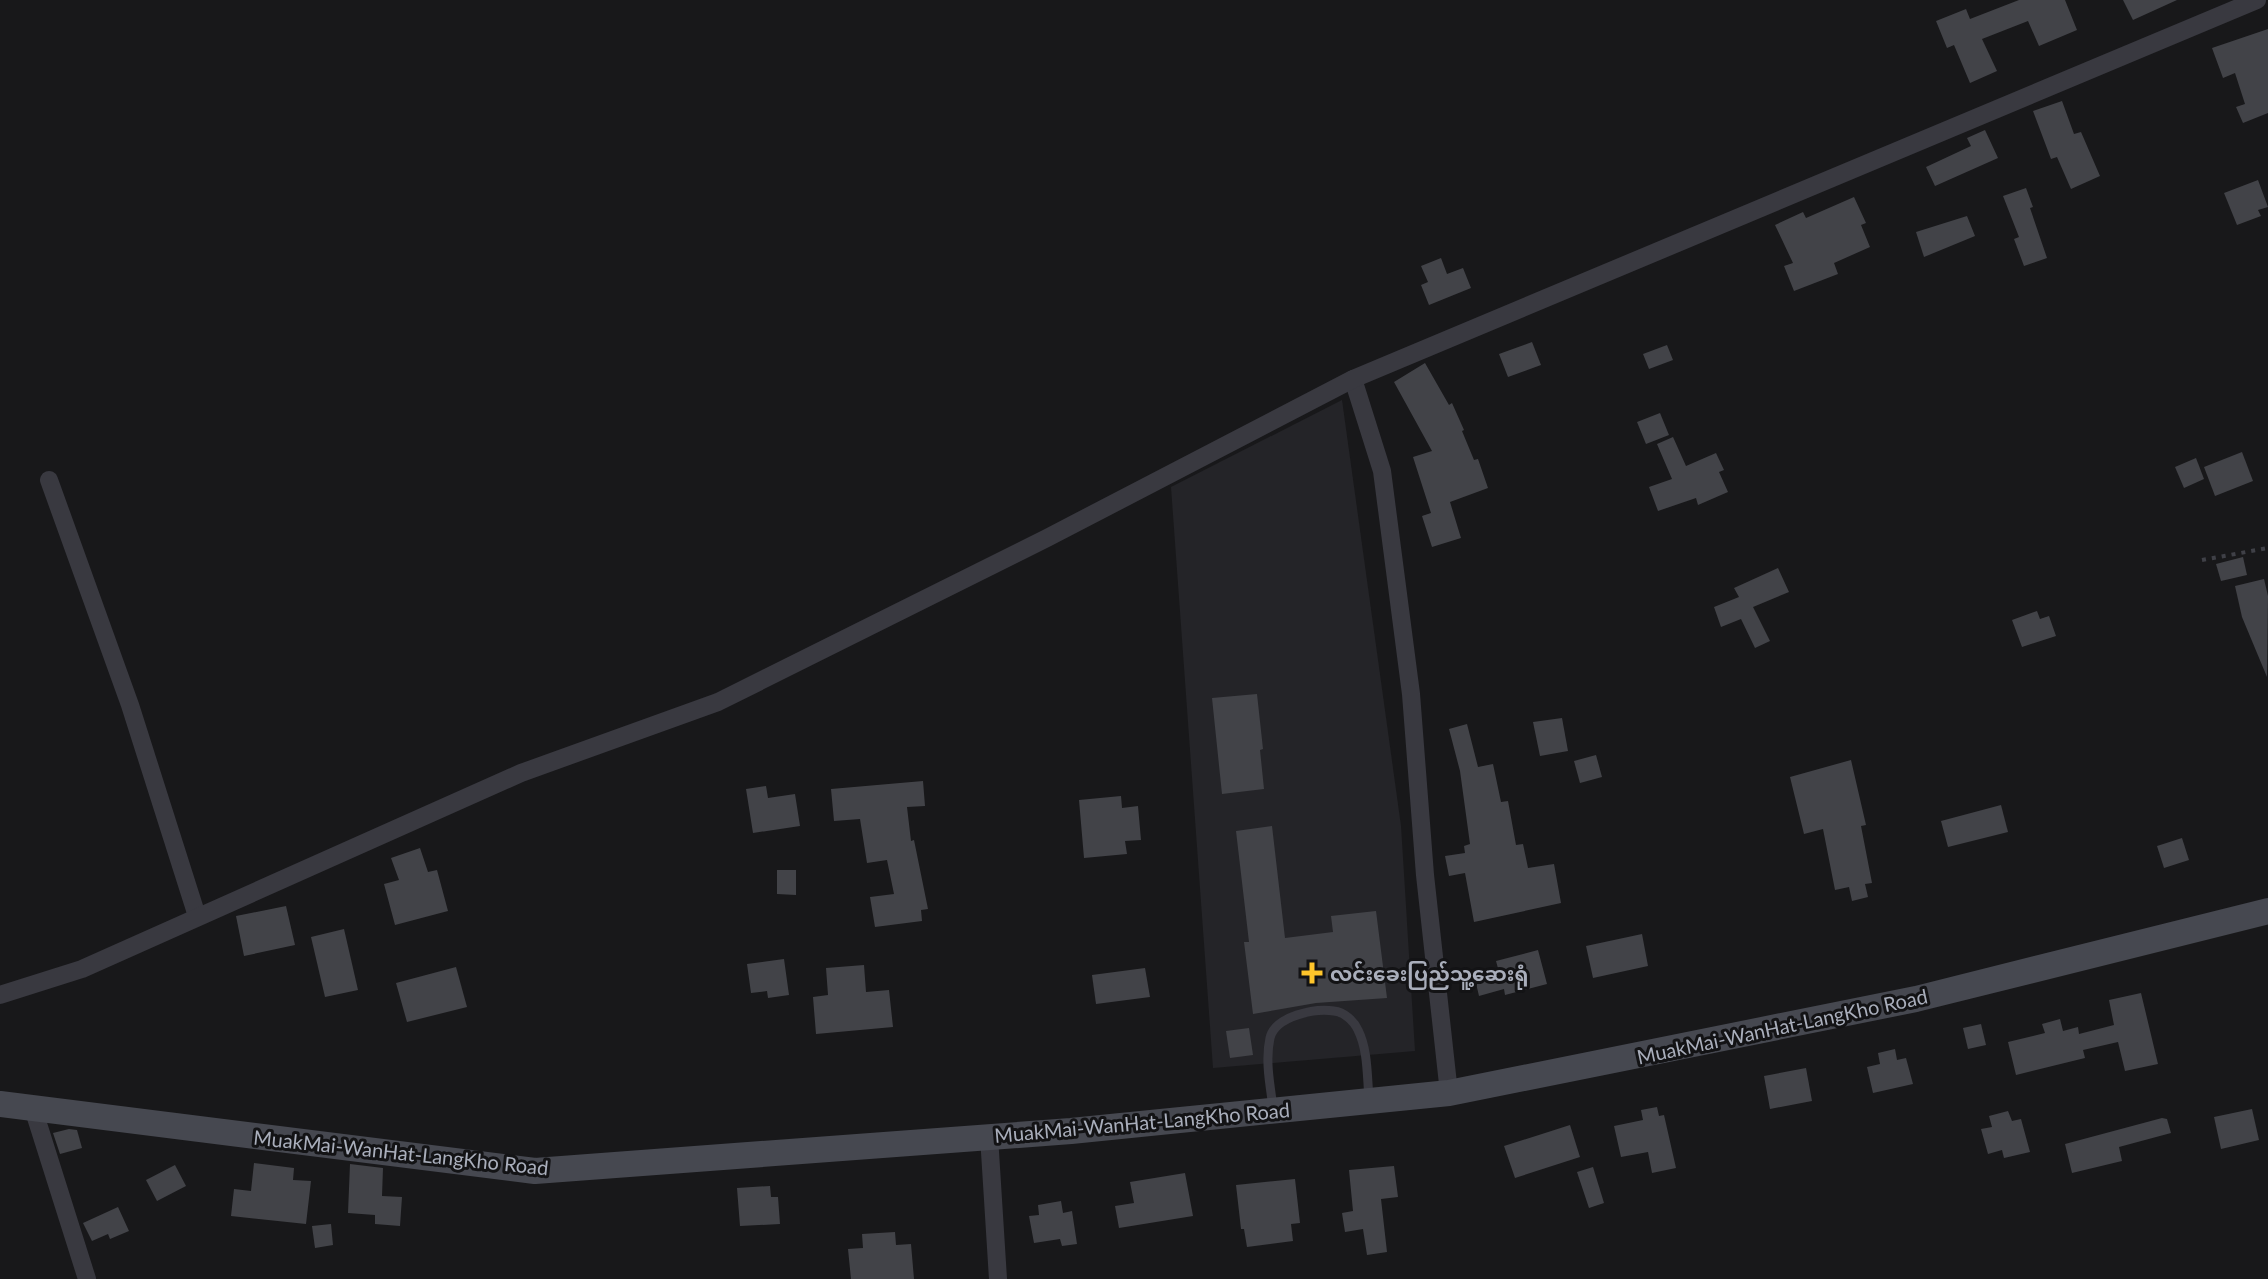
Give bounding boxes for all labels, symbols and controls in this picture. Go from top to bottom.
place label: လင်းခေးပြည်သူ့ဆေးရုံ [1330,961,1528,990]
marker: လင်းခေးပြည်သူ့ဆေးရုံ [1301,962,1323,984]
street label: MuakMai-WanHat-LangKho Road [1635,983,1929,1069]
street label: MuakMai-WanHat-LangKho Road [993,1097,1291,1147]
street label: MuakMai-WanHat-LangKho Road [252,1125,550,1179]

